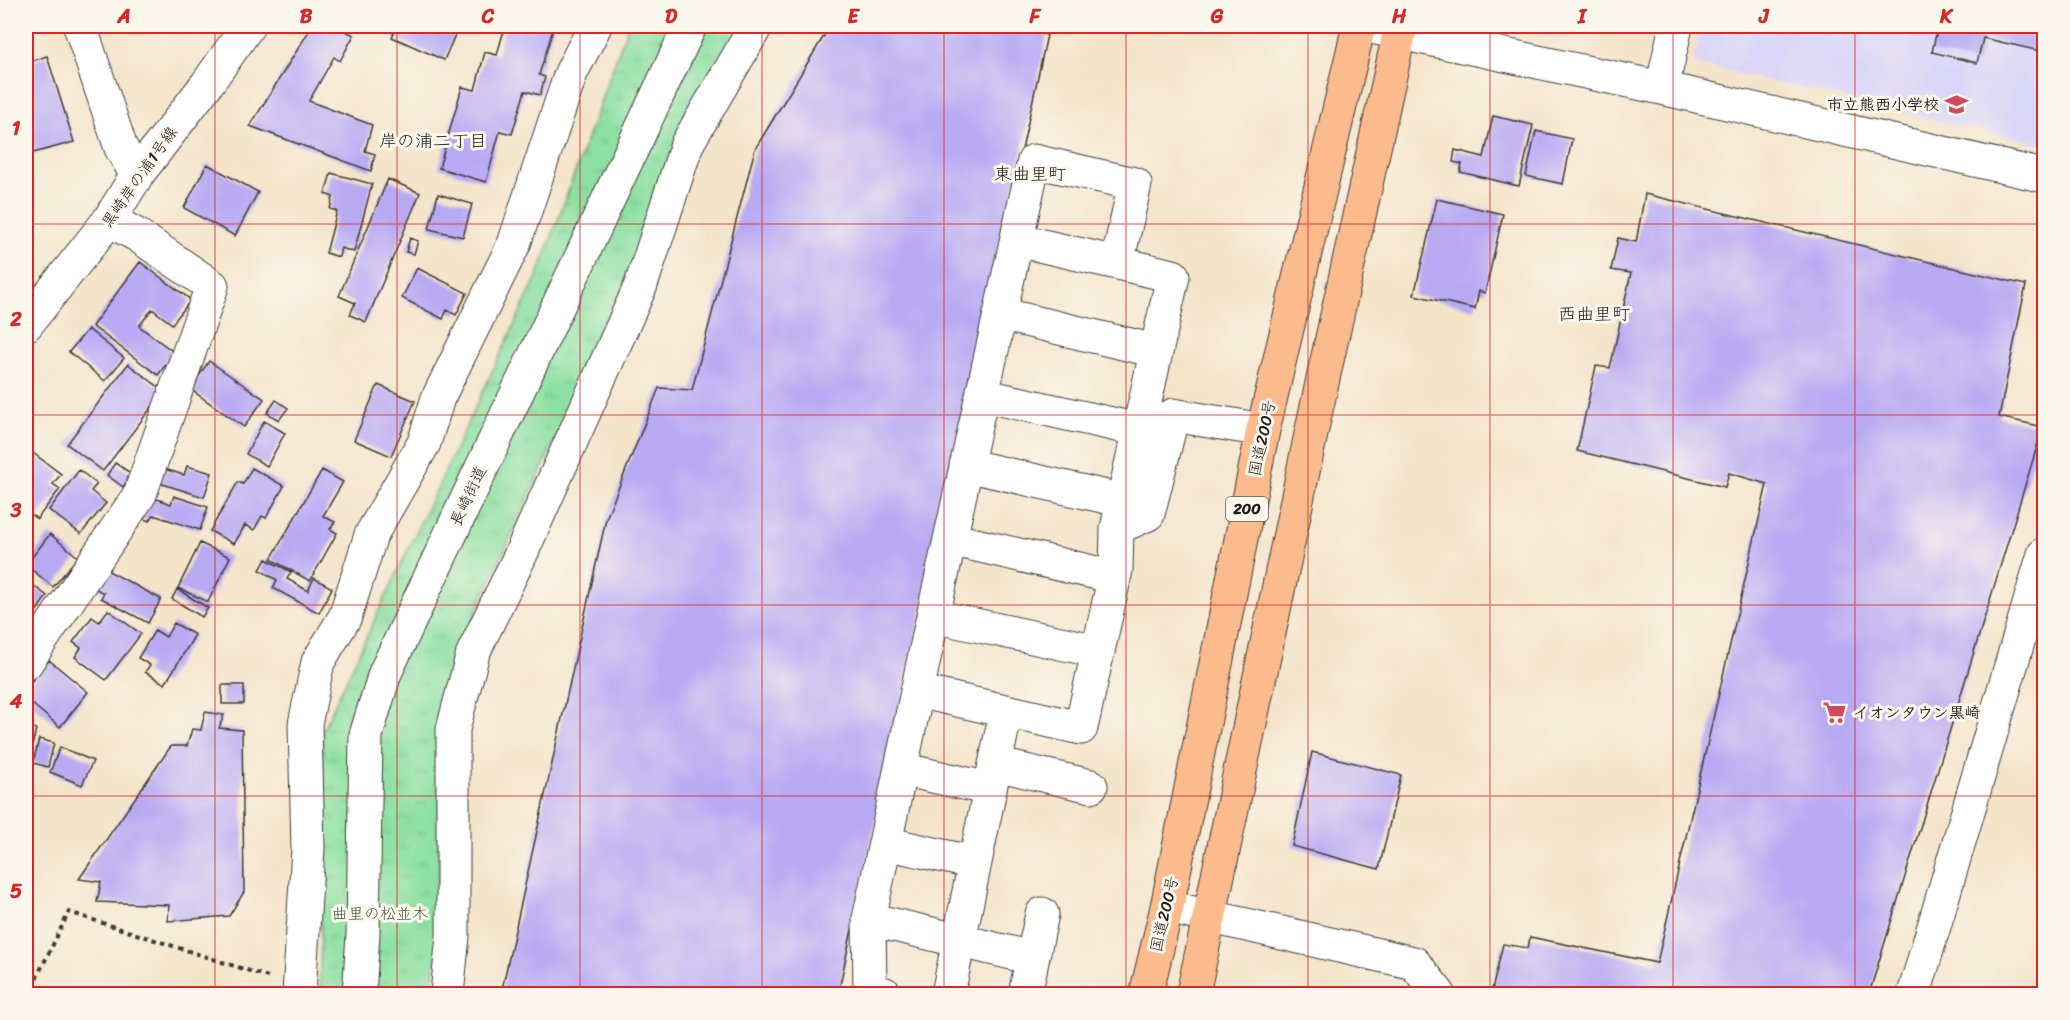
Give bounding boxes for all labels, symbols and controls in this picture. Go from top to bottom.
text: A [116,0,131,34]
text: B [300,0,313,34]
text: C [481,0,495,34]
text: D [665,0,678,34]
text: E [847,0,860,34]
text: F [1029,0,1042,34]
text: G [1210,0,1224,34]
text: H [1391,0,1407,34]
text: I [1577,0,1588,34]
text: J [1758,0,1770,34]
text: K [1939,0,1954,34]
place label: 市立熊西小学校 [1827,90,1939,119]
school or university icon: 市立熊西小学校 [1944,91,1970,117]
text: 1 [12,111,21,146]
street label: 黒崎岸の浦1号線 [93,120,185,234]
district label: 岸の浦二丁目 [379,125,487,157]
district label: 東曲里町 [994,158,1066,190]
district label: 西曲里町 [1558,298,1630,330]
text: 2 [9,302,22,337]
street label: 国道200号 [1240,397,1284,479]
street label: 長崎街道 [441,461,495,531]
text: 3 [10,493,22,528]
road number: 200 [1226,497,1268,521]
text: 4 [9,684,23,719]
place label: イオンタウン黒崎 [1853,698,1981,727]
supermarket icon: イオンタウン黒崎 [1822,699,1848,725]
street label: 国道200号 [1141,873,1187,955]
text: 5 [10,874,22,909]
park label: 曲里の松並木 [332,899,428,928]

